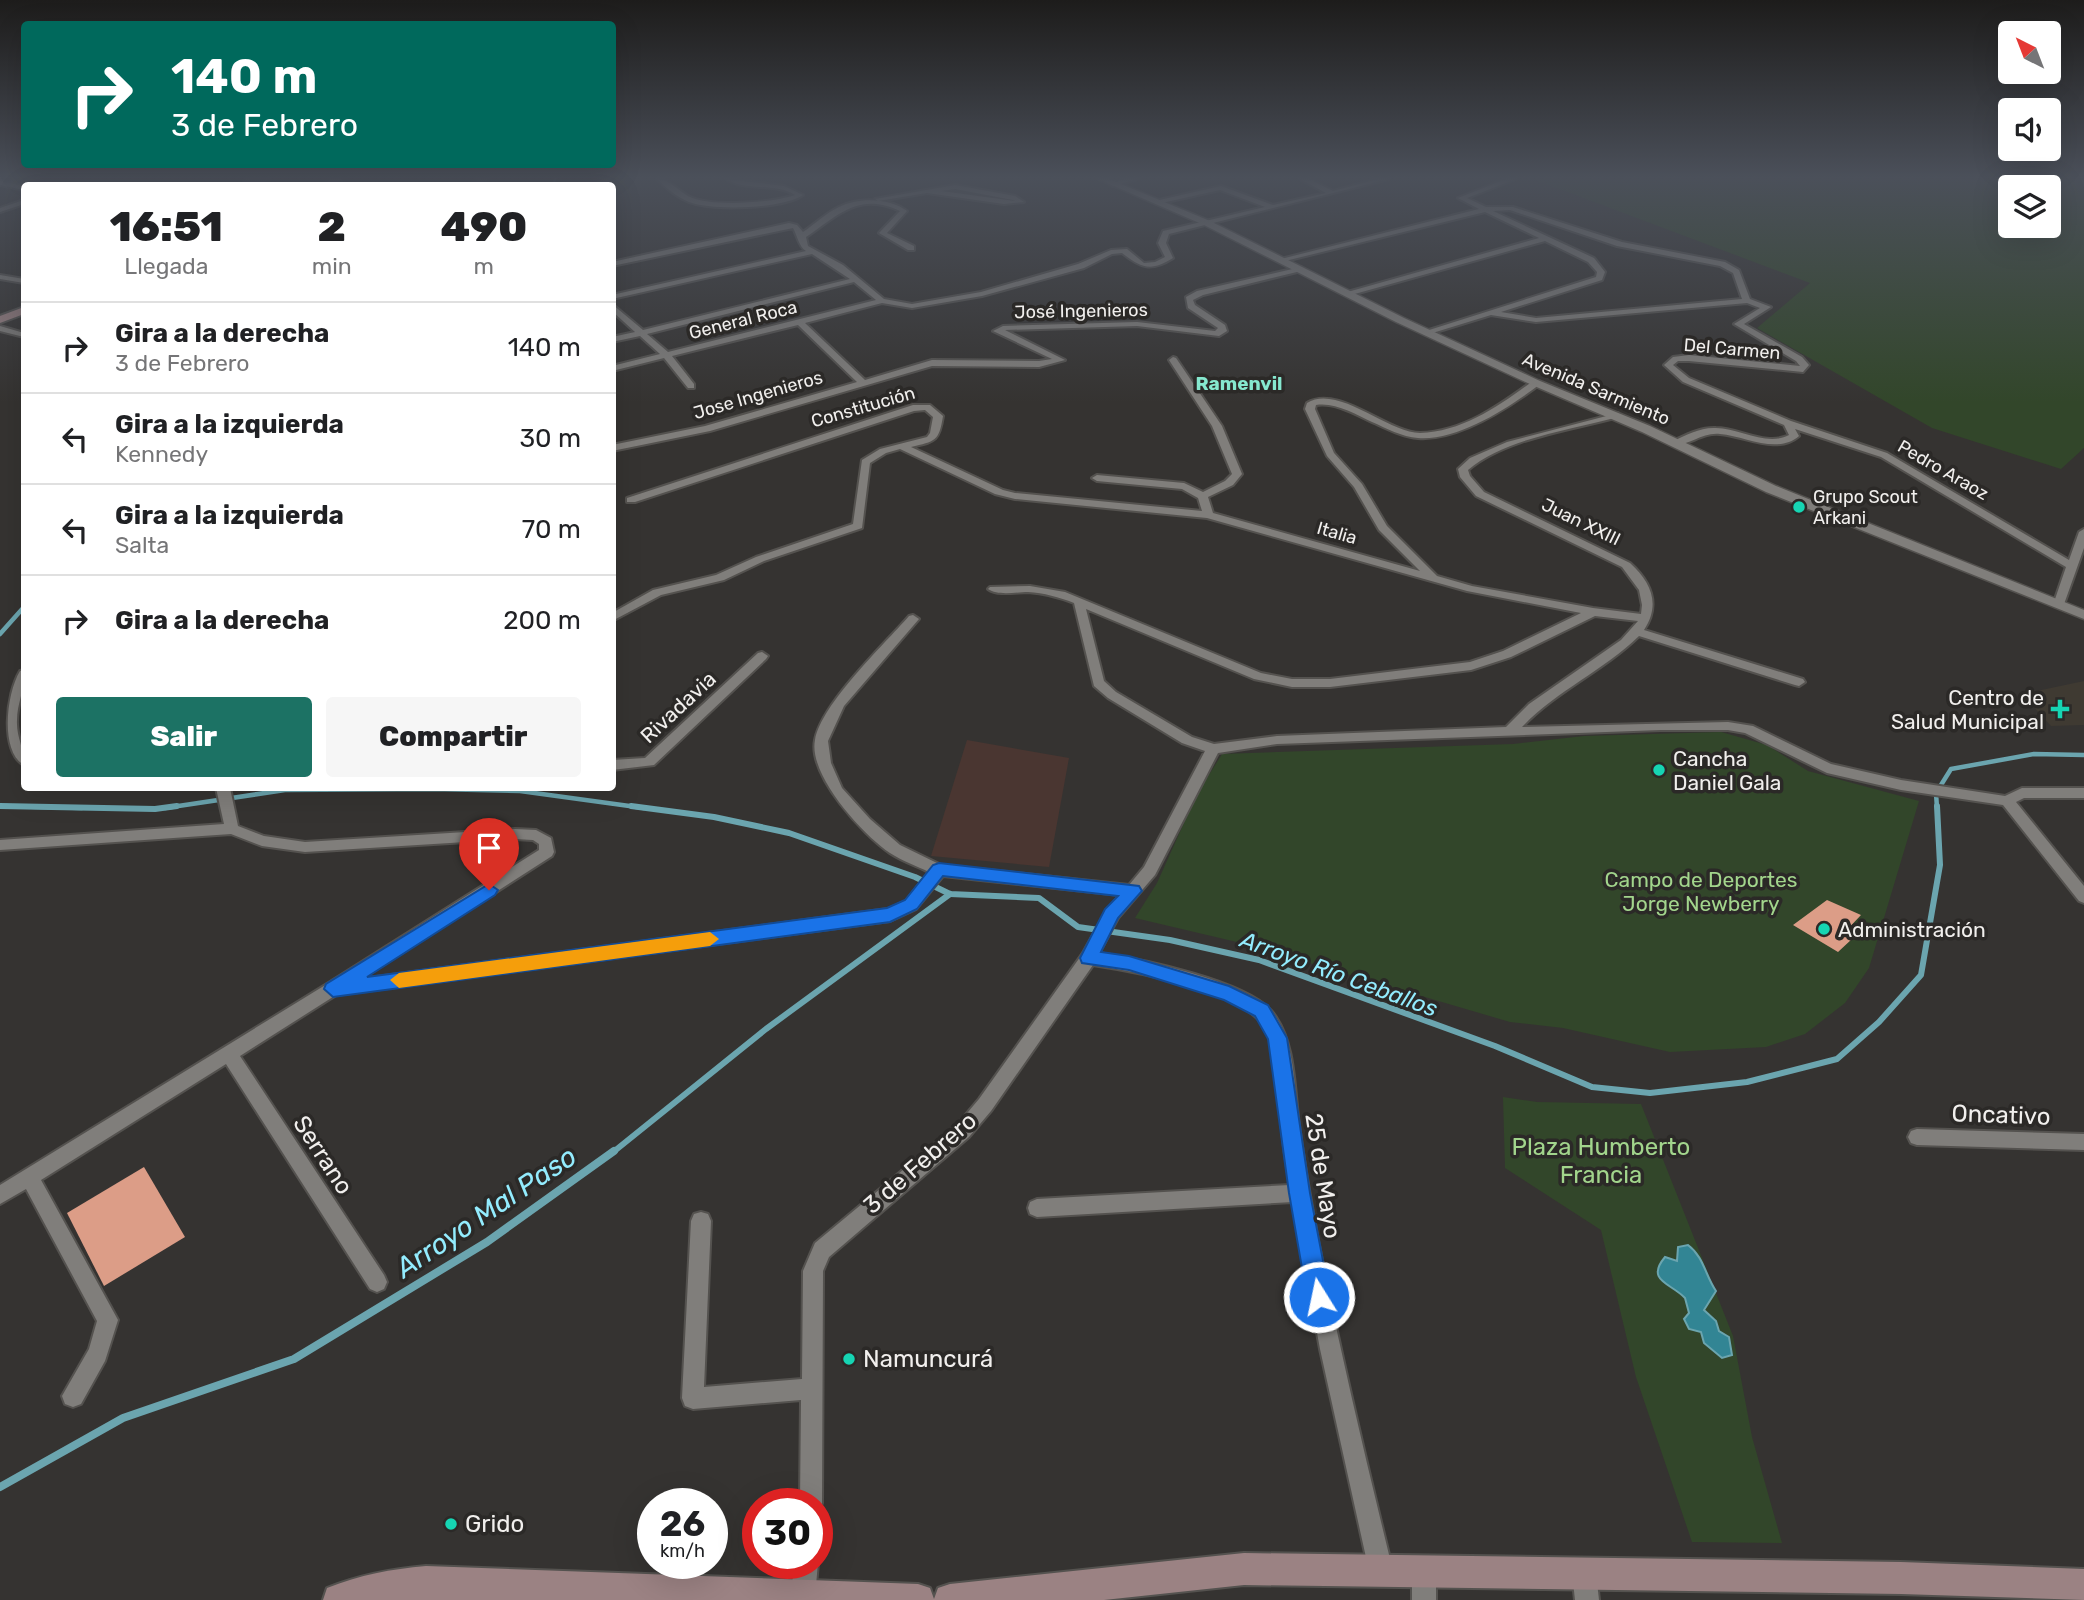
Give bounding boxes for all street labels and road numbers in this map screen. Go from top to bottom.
street label: General Roca [687,296,799,344]
street label: José Ingenieros [1014,299,1148,323]
street label: Del Carmen [1683,334,1781,364]
street label: Avenida Sarmiento [1519,348,1673,430]
street label: Jose Ingenieros [691,366,825,424]
street label: Constitución [808,382,918,432]
street label: Pedro Araoz [1894,435,1992,505]
street label: Juan XXIII [1538,493,1624,551]
street label: Italia [1314,517,1360,549]
street label: Rivadavia [635,666,721,748]
street label: Oncativo [1951,1099,2051,1131]
street label: 3 de Febrero [858,1106,982,1220]
street label: Serrano [287,1110,359,1200]
street label: 25 de Mayo [1299,1111,1347,1241]

